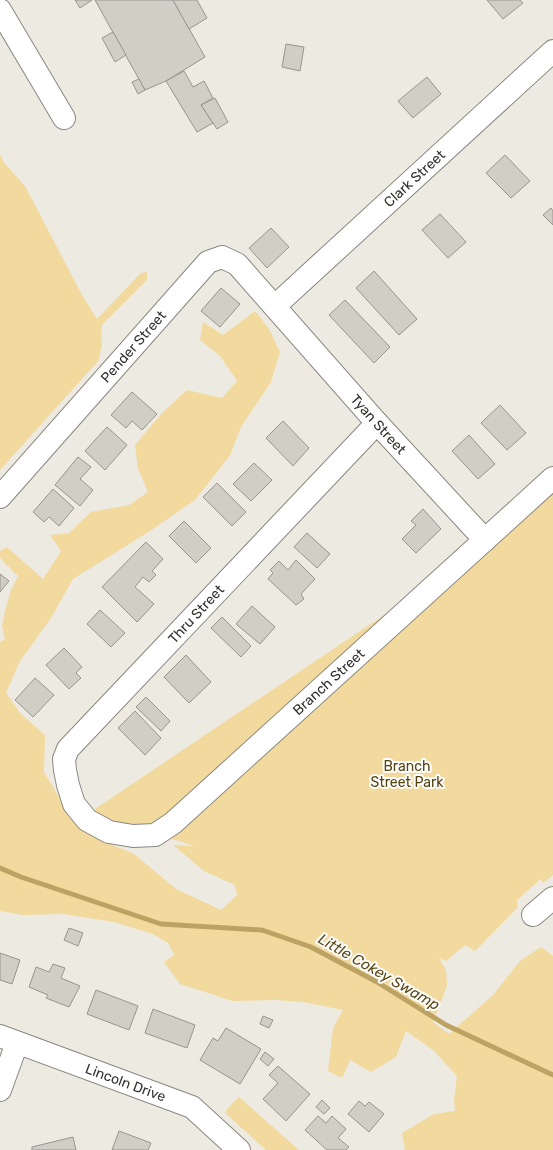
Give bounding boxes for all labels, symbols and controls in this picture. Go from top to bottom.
street label: Clark Street [381,146,449,211]
street label: Pender Street [97,307,170,386]
street label: Tyan Street [347,391,410,458]
street label: Thru Street [165,581,228,647]
street label: Branch Street [290,645,369,719]
park label: Branch Street Park [370,758,444,791]
water label: Little Cokey Swamp [315,930,443,1014]
street label: Lincoln Drive [83,1060,168,1106]

